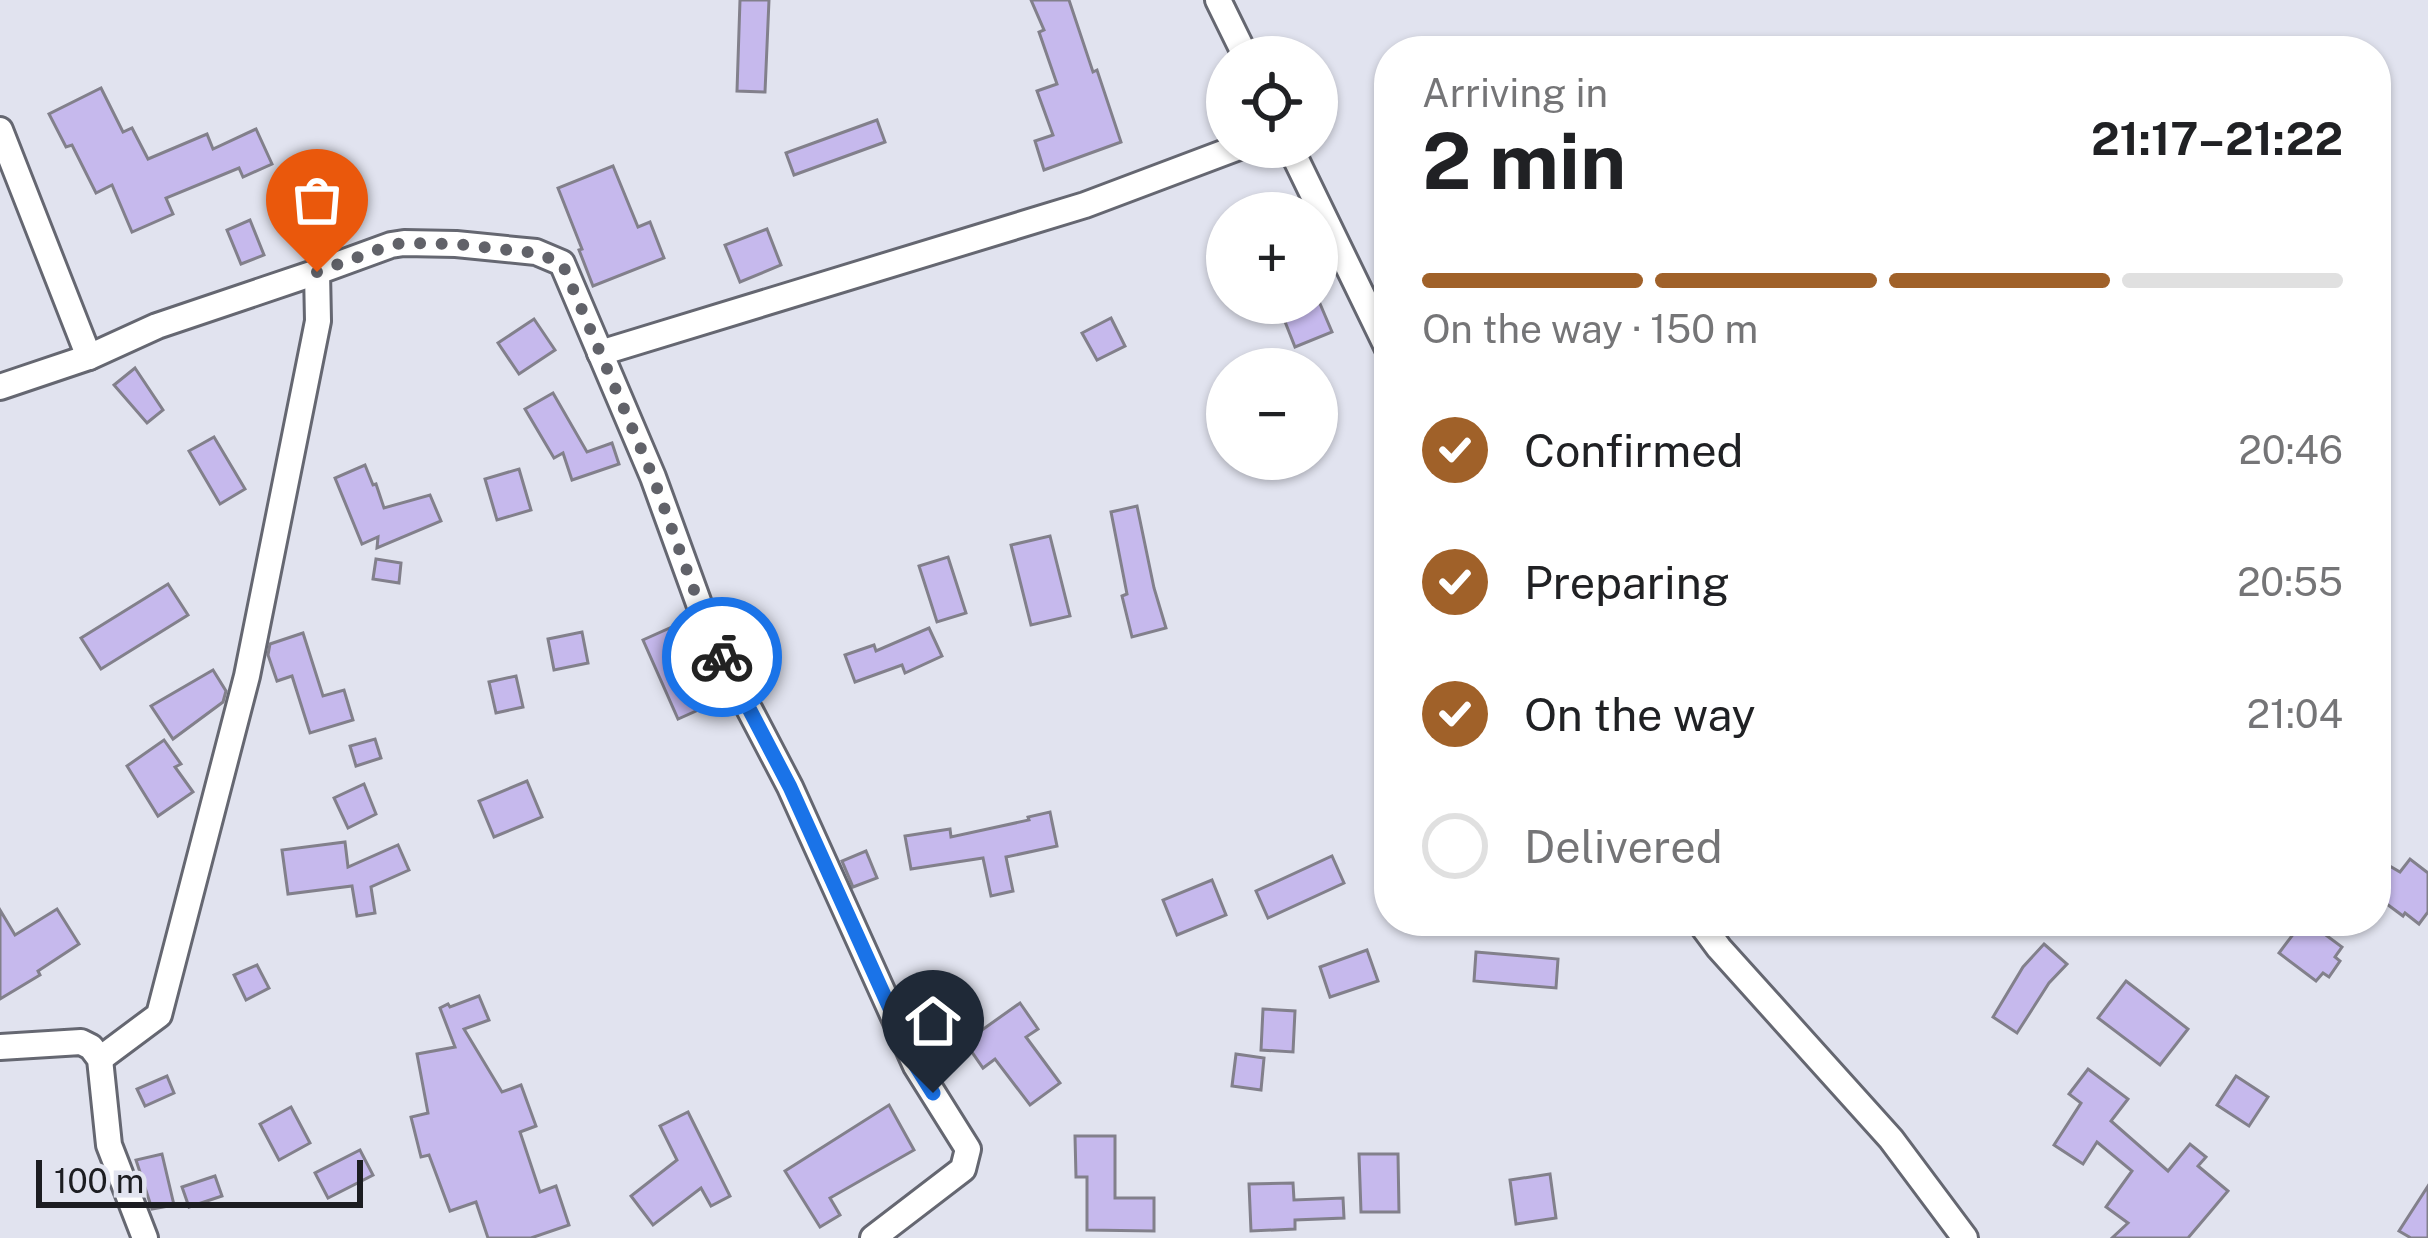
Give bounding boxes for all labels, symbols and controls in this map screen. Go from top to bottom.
map controls [1206,36,1338,480]
button: locate [1206,36,1338,168]
text: Arriving in [1422,70,1608,116]
text: 21:17–21:22 [2091,112,2343,165]
text: 2 min [1422,115,1626,207]
pin [266,149,368,272]
icon: bag [284,167,350,233]
button: + [1206,192,1338,324]
text: On the way · 150 m [1422,306,1758,352]
button: − [1206,348,1338,480]
icon: check [1422,417,1488,483]
text: Confirmed [1524,424,1743,477]
text: 20:46 [2239,427,2343,473]
icon: check [1422,549,1488,615]
text: Preparing [1524,556,1730,609]
text: 20:55 [2237,559,2343,605]
courier [662,597,782,717]
icon: bike [689,624,755,690]
icon: check [1422,681,1488,747]
text: On the way [1524,688,1756,741]
text: 21:04 [2247,691,2343,737]
text: Delivered [1524,820,1723,873]
pin [882,970,984,1093]
icon: home [900,988,966,1054]
scale bar [36,1154,363,1207]
text: 100 m [54,1162,144,1200]

